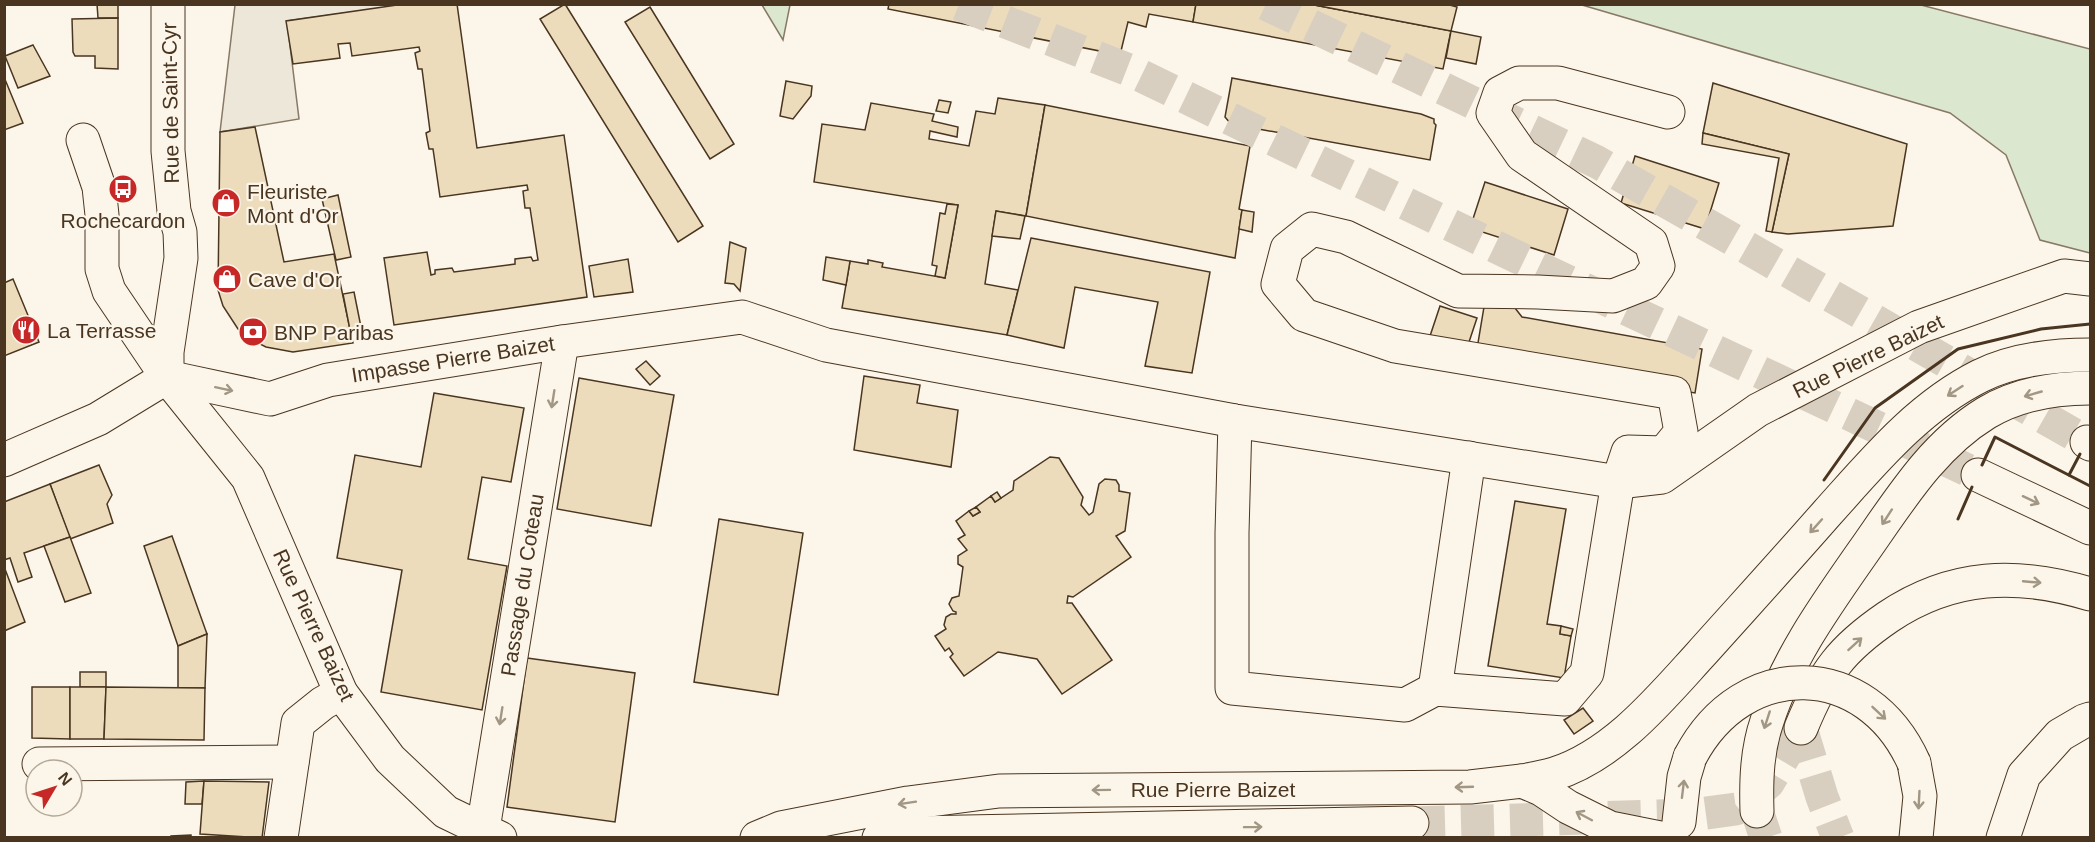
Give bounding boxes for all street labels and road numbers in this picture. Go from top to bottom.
street label: Rue de Saint-Cyr [157,22,183,184]
street label: Rue Pierre Baizet [1789,310,1947,402]
street label: Impasse Pierre Baizet [350,332,556,386]
street label: Passage du Coteau [496,492,548,678]
street label: Rue Pierre Baizet [269,546,359,705]
street label: Rue Pierre Baizet [1131,778,1295,801]

